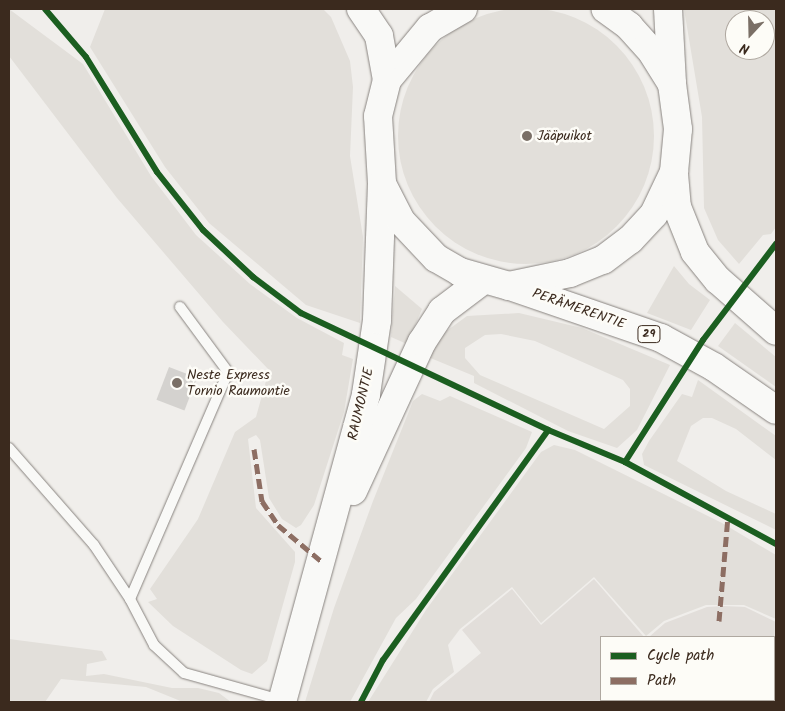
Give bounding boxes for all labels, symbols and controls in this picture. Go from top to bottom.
north arrow [725,10,775,60]
text: N [737,36,753,60]
place label: Jääpuikot [537,128,592,144]
marker: Jääpuikot [521,130,533,142]
street label: PERÄMERENTIE [530,285,628,333]
road number: 29 [636,324,662,344]
street label: RAUMONTIE [344,366,378,442]
place label: Neste Express Tornio Raumontie [187,367,290,400]
marker: Neste Express Tornio Raumontie [171,377,183,389]
legend [600,636,775,701]
text: Cycle path [647,644,714,668]
text: Path [647,669,676,693]

